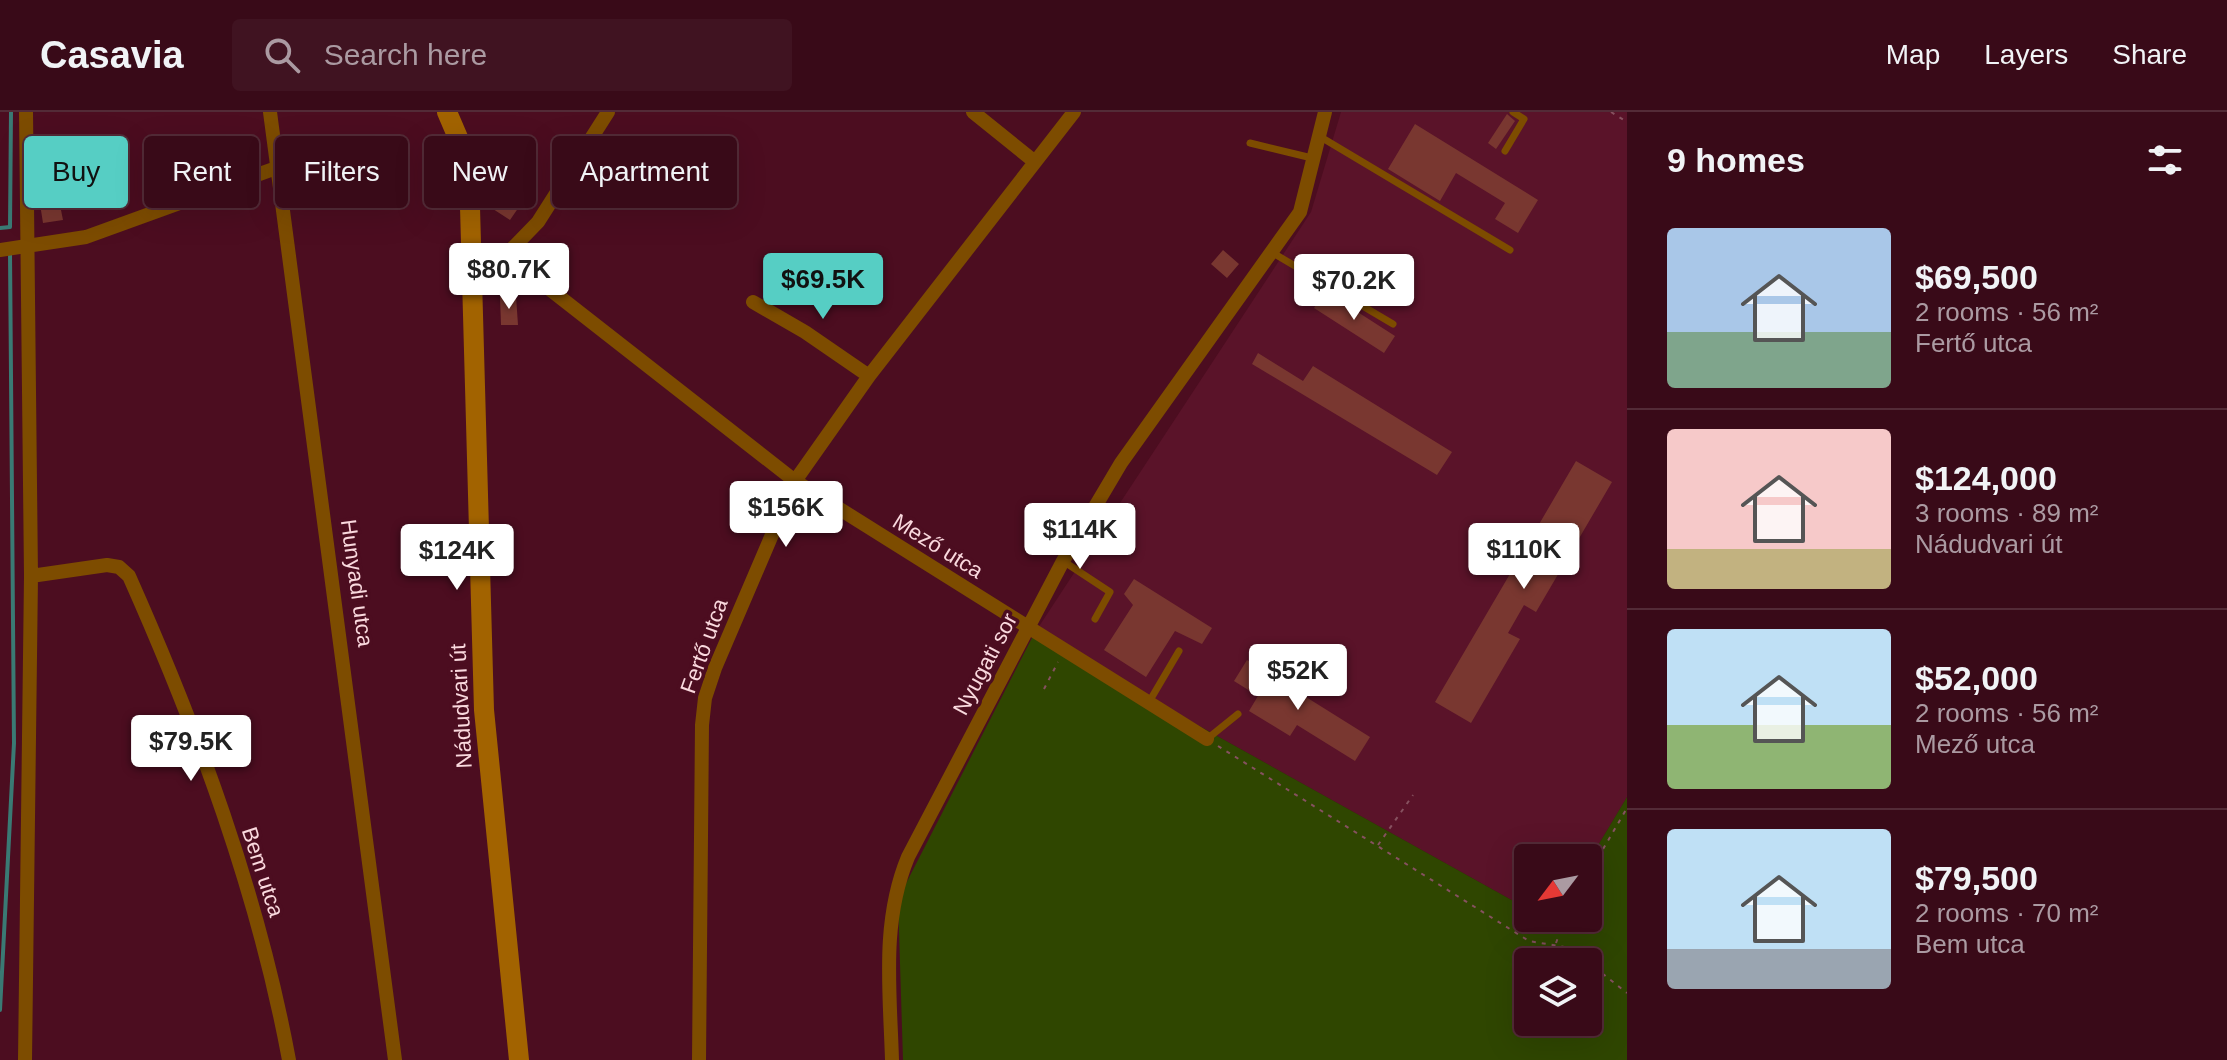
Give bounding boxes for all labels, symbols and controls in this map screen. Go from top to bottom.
search box [232,19,792,91]
icon: search [260,33,304,77]
text: Casavia [40,34,184,76]
text: Search here [324,38,487,71]
text: Map [1886,39,1940,70]
text: Layers [1984,39,2068,70]
text: Share [2112,39,2187,70]
chip: Buy [24,136,128,208]
chip: Rent [144,136,259,208]
chip: Filters [275,136,408,208]
chip: New [424,136,536,208]
chip: Apartment [552,136,737,208]
icon: filters [2143,138,2187,182]
text: 9 homes [1667,141,1805,179]
pin: $80.7K [444,243,574,311]
pin: $69.5K [758,253,888,321]
text: $80.7K [467,254,551,284]
pin: $70.2K [1289,254,1419,322]
text: $69,500 [1915,258,2038,296]
icon: home [1731,260,1827,356]
text: $69.5K [781,264,865,294]
text: $70.2K [1312,265,1396,295]
text: 2 rooms · 56 m² [1915,297,2099,327]
text: Fertő utca [1915,328,2032,358]
text: $124,000 [1915,459,2057,497]
icon: home [1731,461,1827,557]
pin: $156K [730,481,842,549]
text: $156K [748,492,824,522]
text: 3 rooms · 89 m² [1915,498,2099,528]
pin: $114K [1024,503,1136,571]
street label: Mező utca [888,509,988,584]
text: $114K [1042,514,1118,544]
street label: Hunyadi utca [336,518,378,649]
pin: $110K [1468,523,1580,591]
pin: $124K [401,524,513,592]
text: Nádudvari út [1915,529,2062,559]
text: $110K [1486,534,1562,564]
text: $124K [419,535,495,565]
street label: Fertő utca [675,594,733,697]
street label: Nyugati sor [948,609,1022,719]
street label: Nádudvari út [445,643,477,769]
pin: $52K [1251,644,1345,712]
text: $52K [1267,655,1329,685]
text: $52,000 [1915,659,2038,697]
icon: home [1731,661,1827,757]
text: 2 rooms · 56 m² [1915,698,2099,728]
pin: $79.5K [126,715,256,783]
text: $79.5K [149,726,233,756]
text: Mező utca [1915,729,2035,759]
street label: Bem utca [237,824,289,921]
north arrow [1514,844,1602,932]
map controls [1514,844,1602,1036]
text: $79,500 [1915,859,2038,897]
icon: home [1731,861,1827,957]
text: 2 rooms · 70 m² [1915,898,2099,928]
text: Bem utca [1915,929,2025,959]
button: layers [1514,948,1602,1036]

